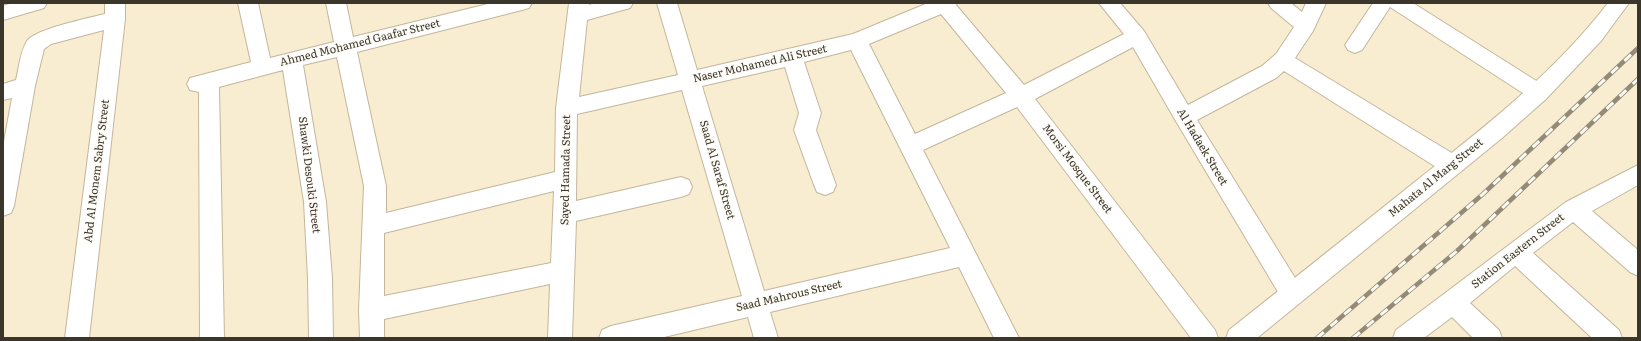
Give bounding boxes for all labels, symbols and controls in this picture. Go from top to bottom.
street label: Ahmed Mohamed Gaafar Street [278,17,442,69]
street label: Naser Mohamed Ali Street [692,42,828,86]
street label: Abd Al Monem Sabry Street [82,99,112,243]
street label: Al Hadaek Street [1174,106,1230,188]
street label: Sayed Hamada Street [558,115,574,225]
street label: Shawki Desouki Street [295,116,323,234]
street label: Saad Al Saraf Street [697,119,737,221]
street label: Morsi Mosque Street [1039,122,1115,216]
street label: Mahata Al Marg Street [1386,136,1486,220]
street label: Station Eastern Street [1469,211,1567,291]
street label: Saad Mahrous Street [735,277,843,315]

